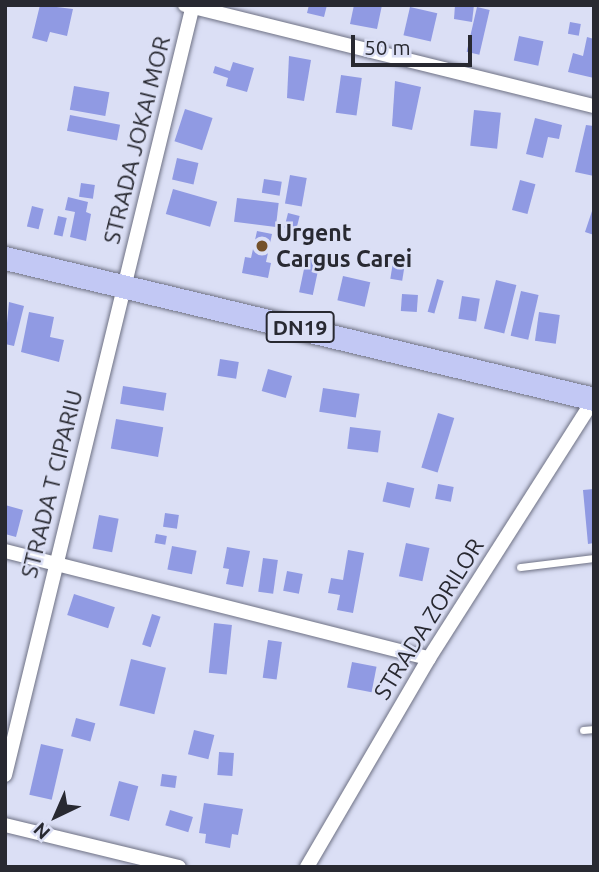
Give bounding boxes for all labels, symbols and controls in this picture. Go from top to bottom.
scale bar [354,21,475,65]
street label: STRADA JOKAI MOR [98,33,176,247]
text: 50 m [364,35,411,59]
place label: Urgent Cargus Carei [276,219,412,273]
marker: Urgent Cargus Carei [254,238,270,254]
road number: DN19 [265,310,335,344]
street label: STRADA T CIPARIU [15,387,89,581]
street label: STRADA ZORILOR [368,533,490,705]
north arrow [21,781,91,851]
text: N [29,818,54,844]

